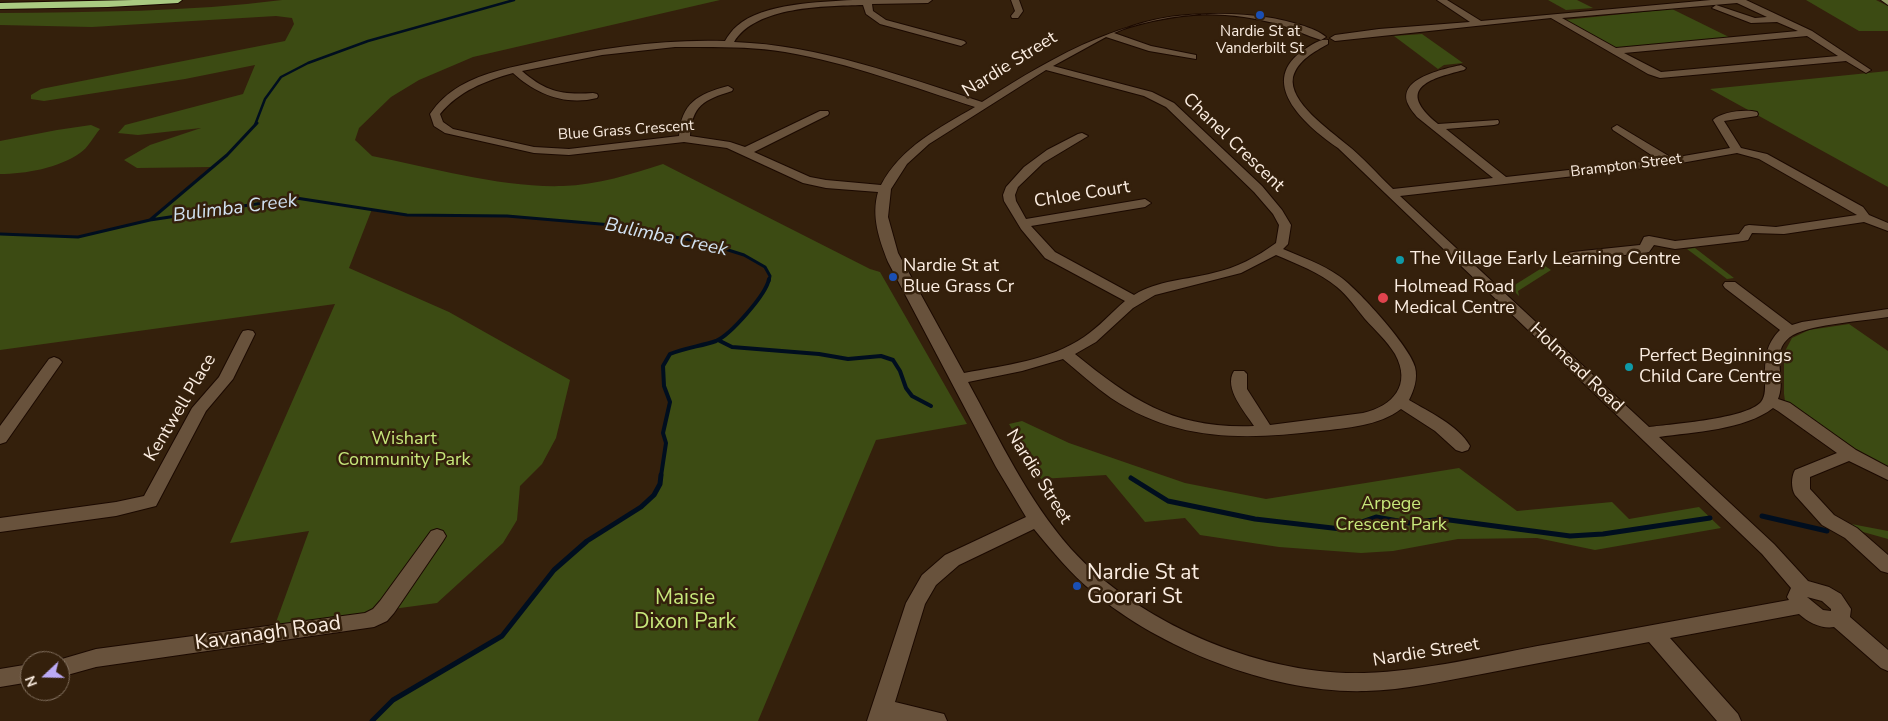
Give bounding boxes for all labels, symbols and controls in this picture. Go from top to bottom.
marker: Nardie St at Vanderbilt St [1254,9,1266,21]
place label: Nardie St at Vanderbilt St [1216,23,1304,58]
street label: Nardie Street [959,27,1061,103]
street label: Chanel Crescent [1178,89,1288,197]
street label: Blue Grass Crescent [557,117,695,145]
street label: Brampton Street [1569,150,1683,182]
street label: Chloe Court [1033,177,1131,213]
water label: Bulimba Creek [172,190,298,228]
water label: Bulimba Creek [602,214,730,262]
place label: The Village Early Learning Centre [1410,249,1681,271]
marker: The Village Early Learning Centre [1394,254,1406,266]
place label: Nardie St at Blue Grass Cr [903,256,1014,298]
marker: Nardie St at Blue Grass Cr [887,271,899,283]
place label: Holmead Road Medical Centre [1394,277,1515,320]
marker: Holmead Road Medical Centre [1376,291,1390,305]
street label: Holmead Road [1525,319,1627,417]
place label: Perfect Beginnings Child Care Centre [1639,346,1792,388]
street label: Kentwell Place [141,351,221,465]
marker: Perfect Beginnings Child Care Centre [1623,361,1635,373]
street label: Nardie Street [1000,426,1076,528]
park label: Wishart Community Park [337,429,471,472]
park label: Arpege Crescent Park [1335,494,1447,536]
place label: Nardie St at Goorari St [1087,561,1199,611]
marker: Nardie St at Goorari St [1071,580,1083,592]
park label: Maisie Dixon Park [634,586,736,636]
street label: Kavanagh Road [193,611,343,657]
street label: Nardie Street [1371,634,1481,672]
north arrow [20,651,70,701]
text: N [21,673,42,690]

